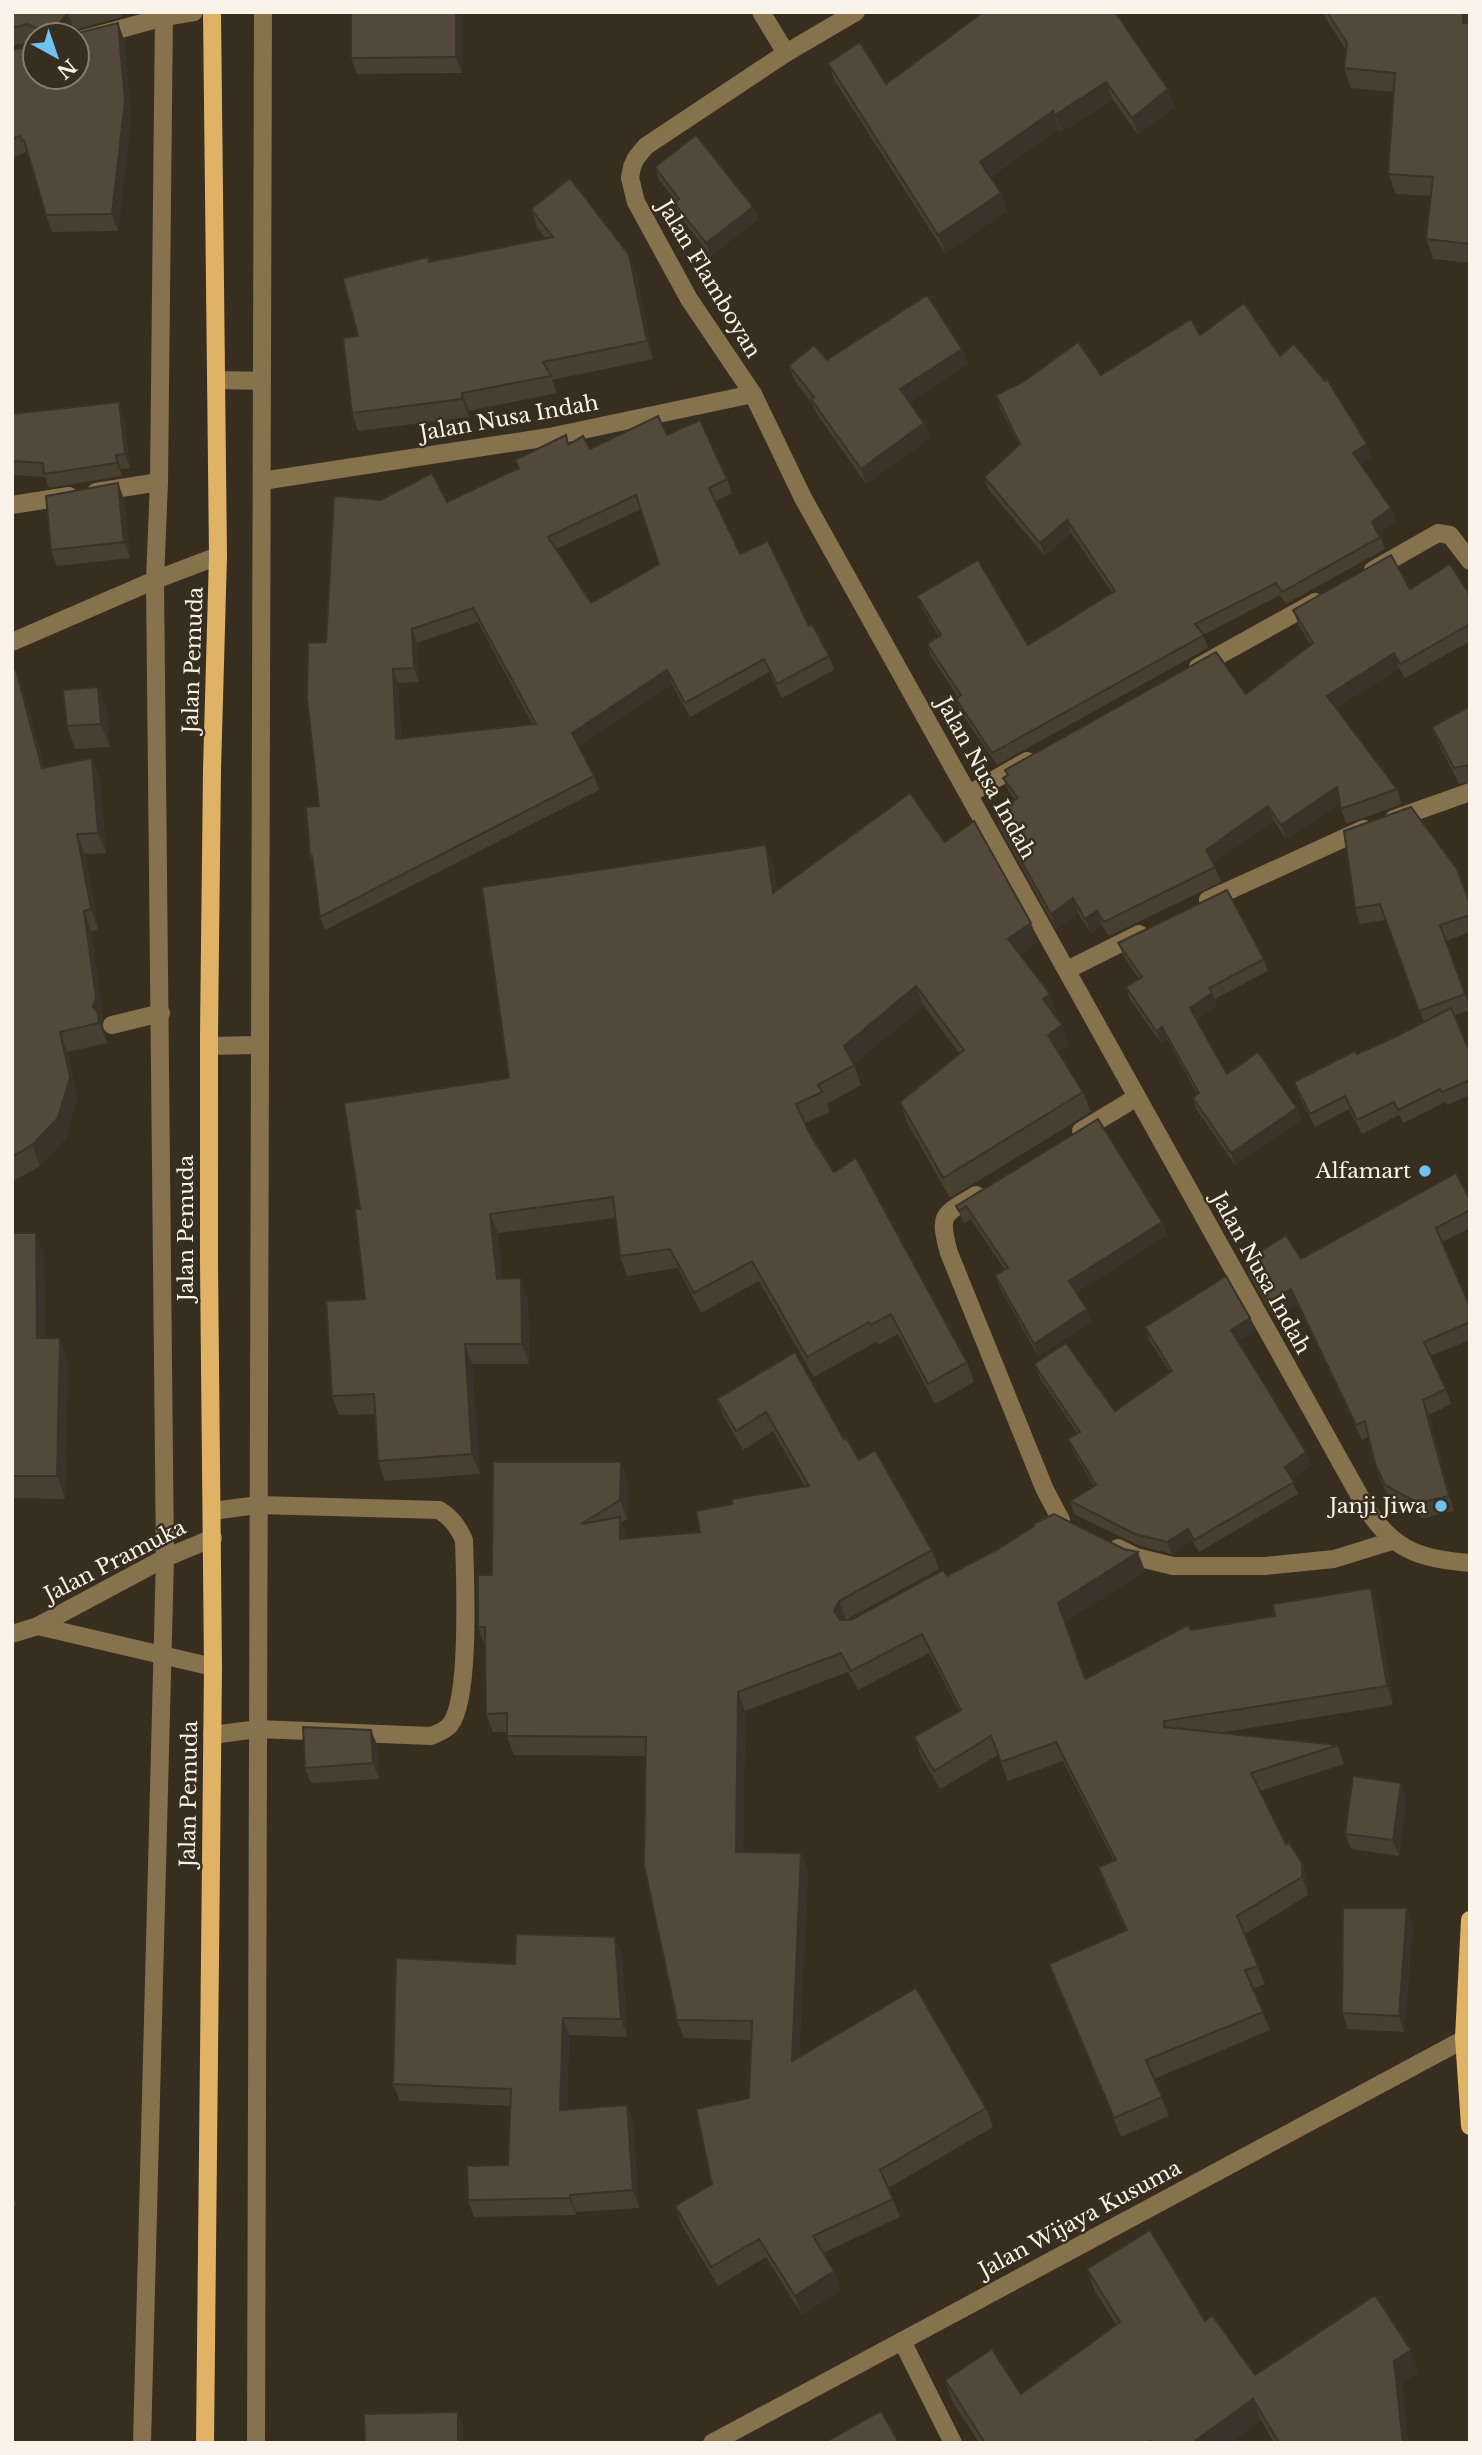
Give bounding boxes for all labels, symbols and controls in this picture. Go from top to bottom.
north arrow [21,21,91,91]
text: N [52,54,81,83]
street label: Jalan Flamboyan [650,193,766,363]
street label: Jalan Nusa Indah [415,389,600,447]
street label: Jalan Pemuda [177,586,209,737]
street label: Jalan Nusa Indah [929,690,1041,863]
street label: Jalan Pemuda [173,1154,199,1304]
place label: Alfamart [1315,1158,1411,1184]
marker: Alfamart [1417,1163,1433,1179]
street label: Jalan Nusa Indah [1204,1185,1316,1358]
place label: Janji Jiwa [1326,1493,1427,1519]
marker: Janji Jiwa [1433,1498,1449,1514]
street label: Jalan Pramuka [37,1514,190,1609]
street label: Jalan Pemuda [175,1720,203,1870]
street label: Jalan Wijaya Kusuma [972,2154,1186,2285]

